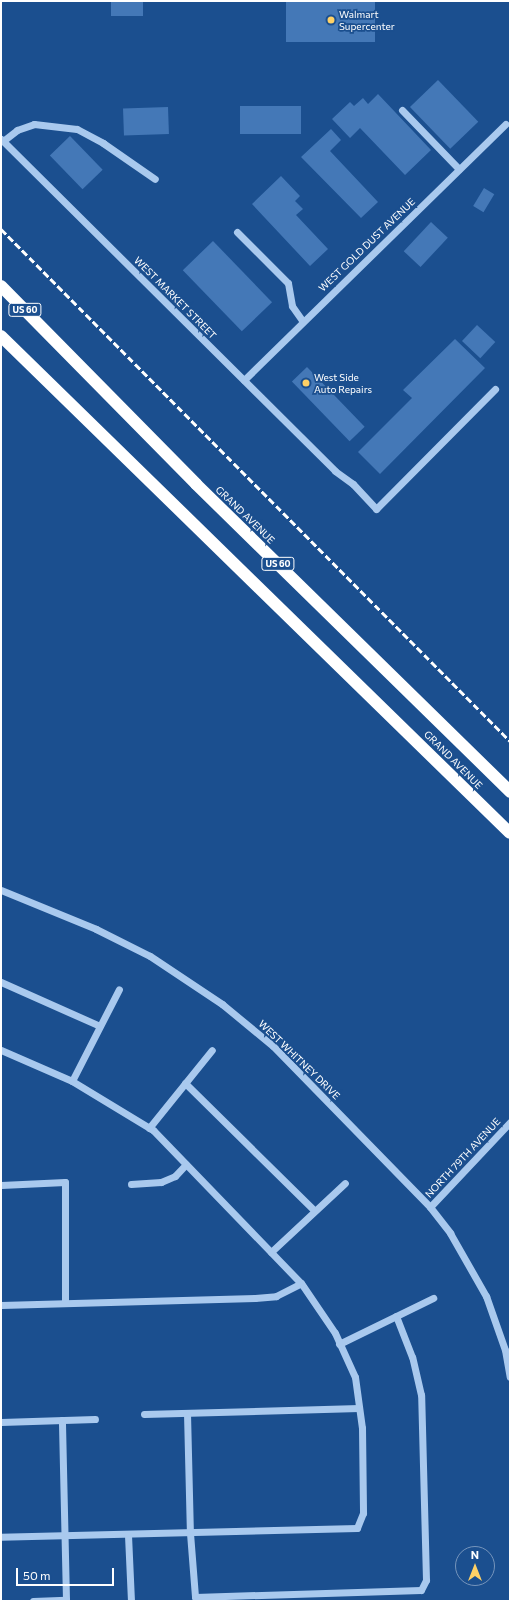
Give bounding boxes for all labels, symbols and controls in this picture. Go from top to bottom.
place label: Walmart Supercenter [339,8,395,32]
marker: Walmart Supercenter [326,15,336,25]
street label: WEST GOLD DUST AVENUE [316,196,418,294]
street label: WEST MARKET STREET [131,254,219,342]
road number: US 60 [8,303,42,317]
place label: West Side Auto Repairs [314,371,372,394]
marker: West Side Auto Repairs [301,378,311,388]
street label: GRAND AVENUE [213,484,277,546]
road number: US 60 [261,557,295,571]
street label: GRAND AVENUE [421,728,485,792]
street label: WEST WHITNEY DRIVE [256,1018,342,1102]
street label: NORTH 79TH AVENUE [423,1116,503,1200]
north arrow [455,1546,495,1586]
text: N [471,1548,479,1561]
scale bar [18,1560,116,1586]
text: 50 m [23,1568,51,1582]

